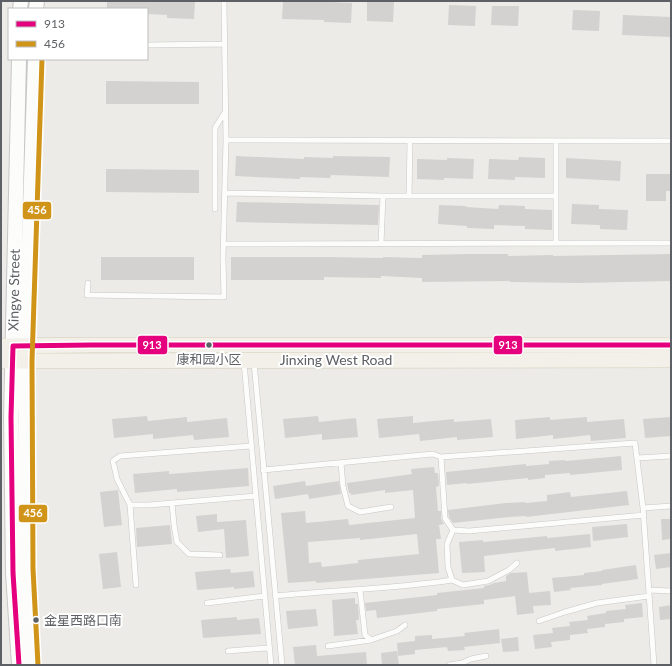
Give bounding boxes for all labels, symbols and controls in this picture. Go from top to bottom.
legend [8,8,148,60]
text: 913 [44,16,65,31]
text: 456 [44,36,65,51]
line badge: 456 [22,201,52,220]
text: 456 [27,203,47,216]
street label: Xingye Street [4,249,23,331]
line badge: 913 [137,335,168,355]
line badge: 913 [493,335,523,355]
text: 913 [142,338,162,351]
text: 913 [498,338,518,351]
marker: 康和园小区 [204,340,214,350]
place label: 康和园小区 [176,351,242,367]
street label: Jinxing West Road [280,351,392,368]
line badge: 456 [18,504,48,523]
text: 456 [23,506,43,519]
place label: 金星西路口南 [44,612,122,628]
marker: 金星西路口南 [31,615,41,625]

